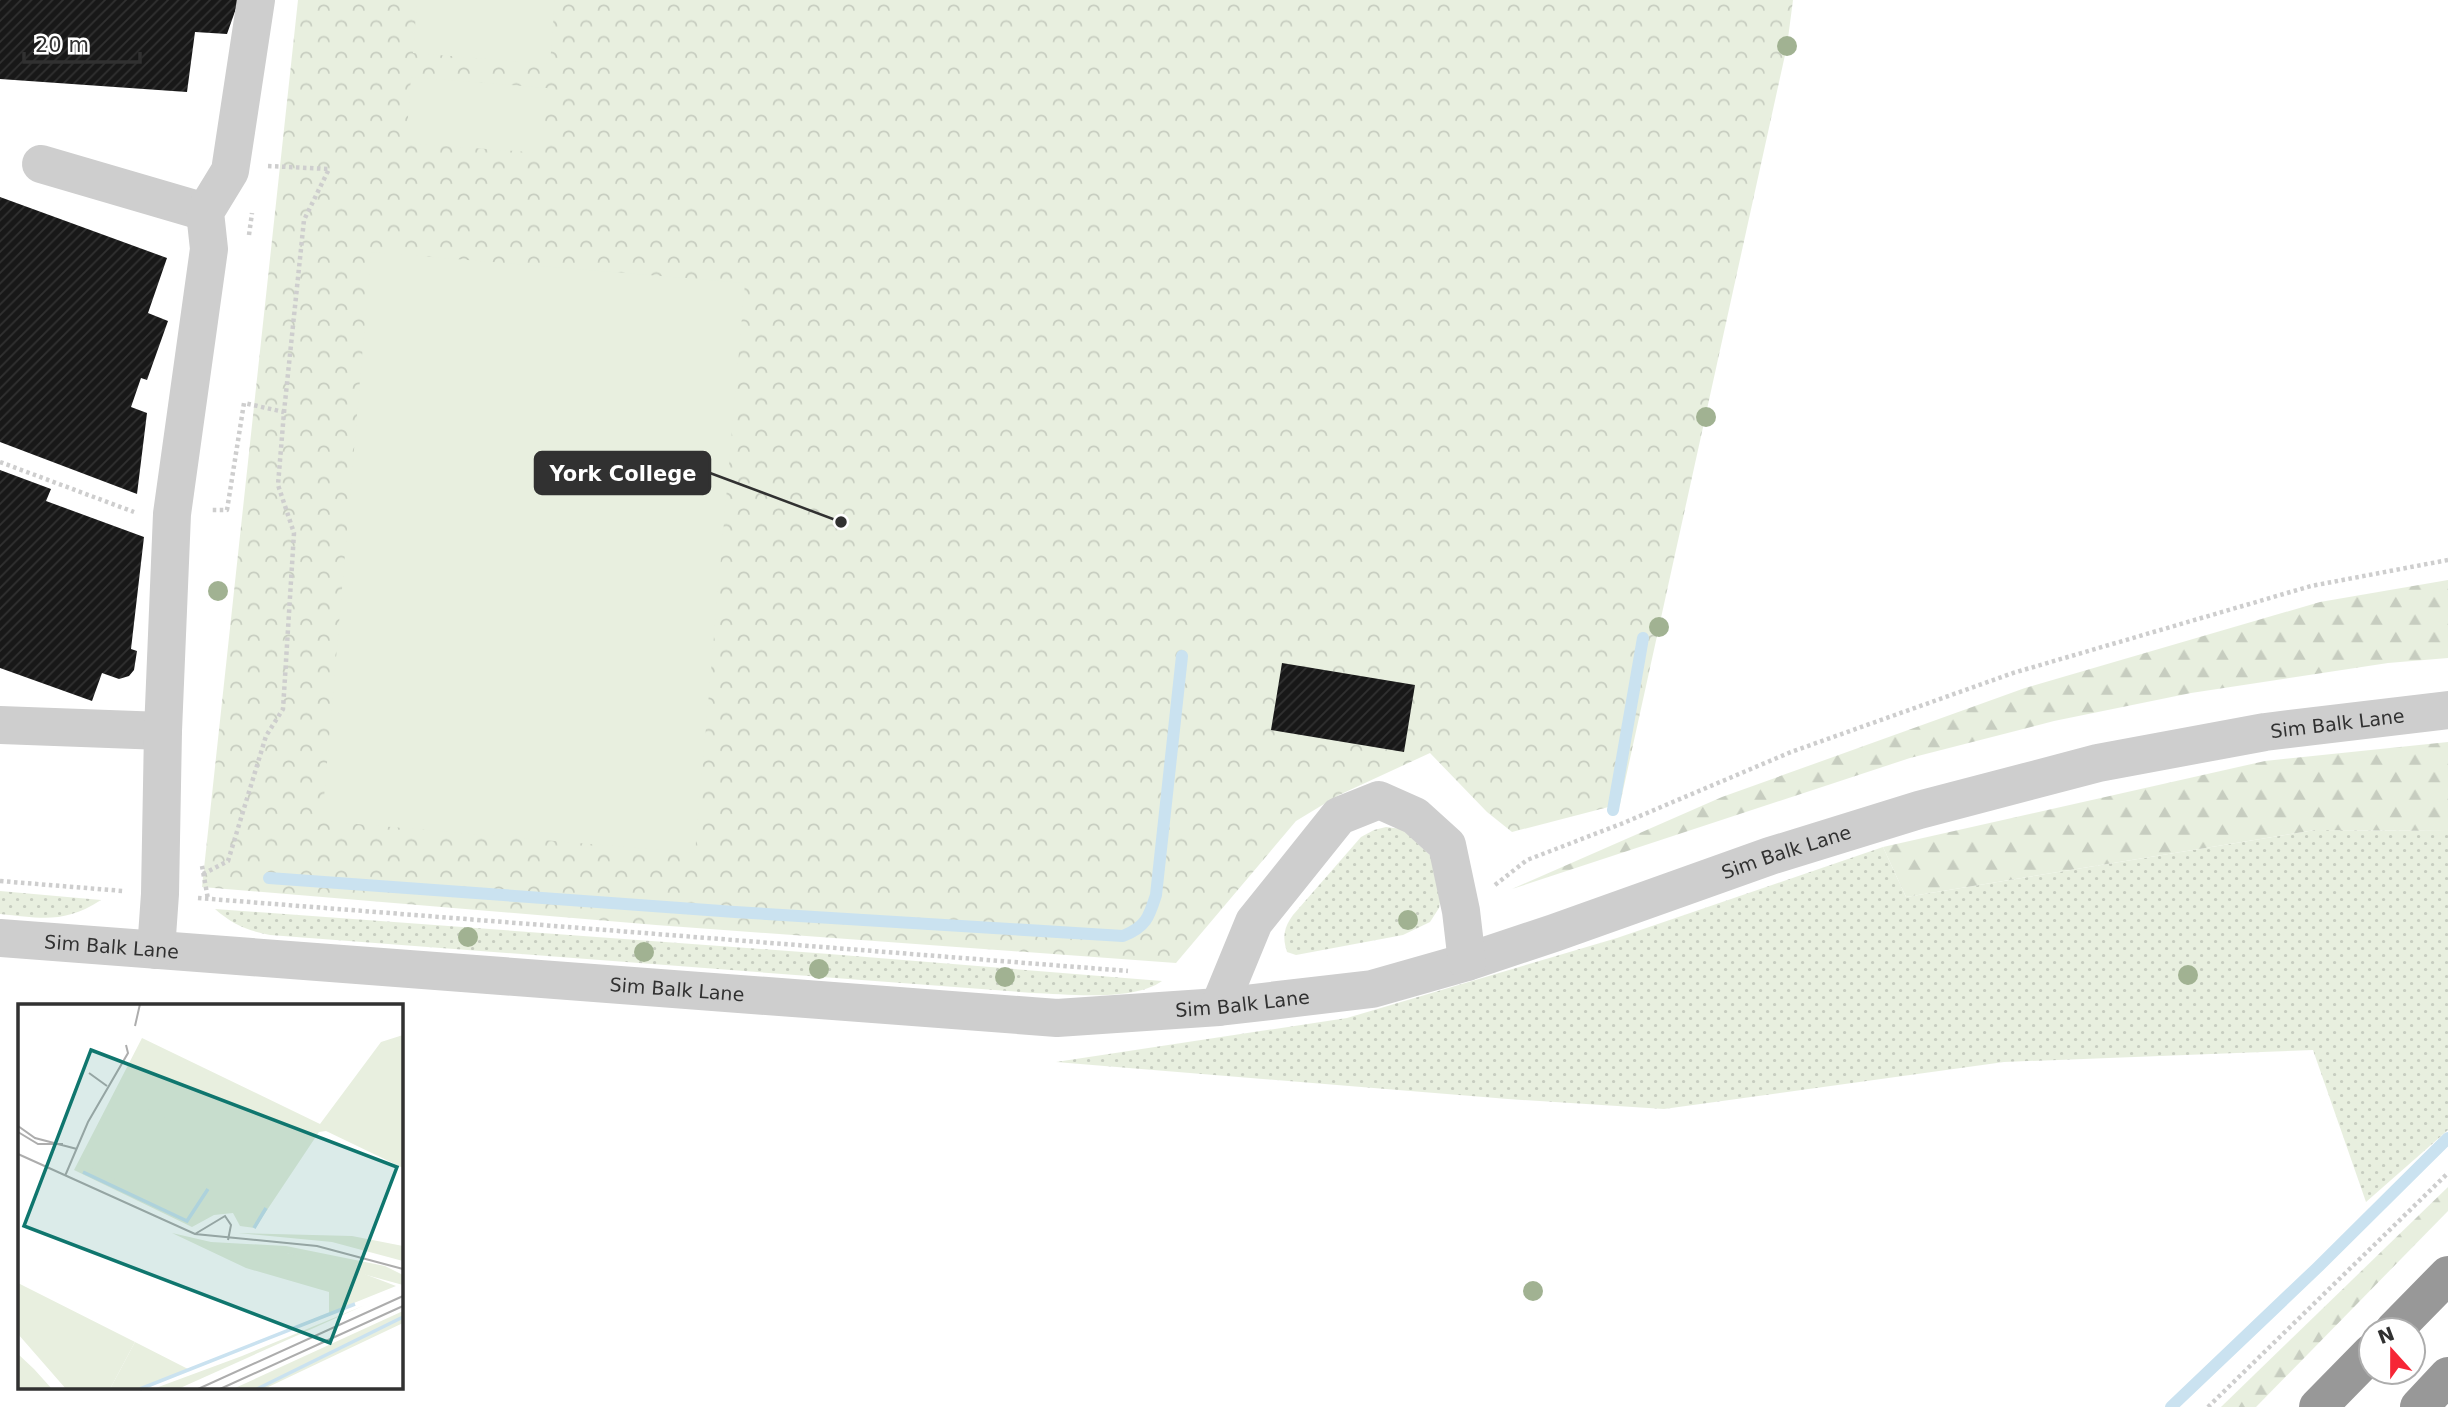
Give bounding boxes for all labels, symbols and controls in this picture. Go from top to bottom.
scale bar [24,21,140,65]
text: 20 m [35,33,89,57]
callout: York College [535,452,710,494]
text: York College [548,462,697,486]
street label: Sim Balk Lane [2269,704,2406,742]
street label: Sim Balk Lane [1719,821,1854,883]
street label: Sim Balk Lane [44,930,180,963]
street label: Sim Balk Lane [609,973,745,1005]
street label: Sim Balk Lane [1174,985,1311,1021]
inset map [18,1004,402,1390]
north arrow [2357,1316,2427,1386]
text: N [2375,1322,2397,1348]

